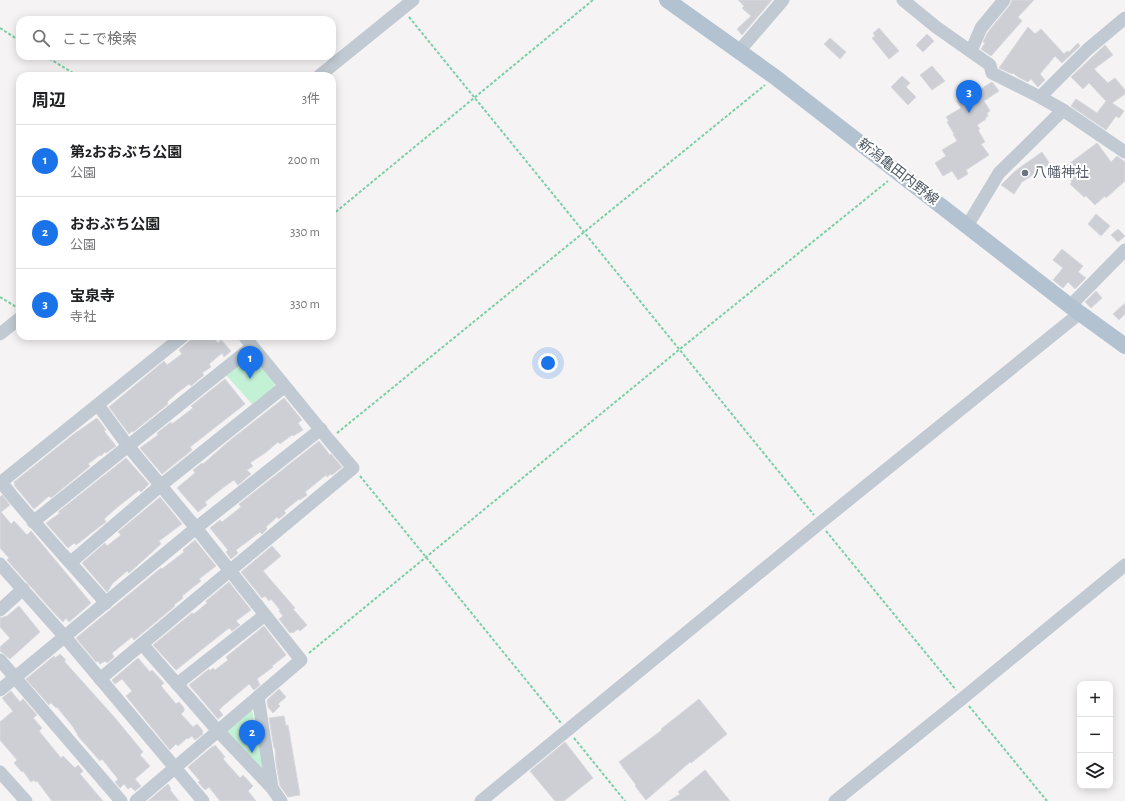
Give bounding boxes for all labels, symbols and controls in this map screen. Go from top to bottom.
search box [16,16,336,60]
icon: search [30,27,52,49]
text: ここで検索 [62,32,137,47]
pin: 3 [956,80,982,113]
text: 周辺 [32,92,66,109]
text: 3件 [302,93,320,106]
street label: 新潟亀田内野線 [855,136,942,208]
text: 第2おおぶち公園 [70,145,182,160]
text: 1 [43,154,47,167]
text: 200 m [288,154,320,167]
place label: 八幡神社 [1033,165,1089,180]
text: 公園 [70,167,96,180]
marker: 八幡神社 [1020,168,1030,178]
text: おおぶち公園 [70,217,160,232]
text: 2 [42,226,48,239]
text: 330 m [290,226,320,239]
text: 公園 [70,239,96,252]
text: 宝泉寺 [70,289,115,304]
text: 3 [42,298,48,311]
text: 330 m [290,298,320,311]
text: 寺社 [70,311,96,324]
pin: 1 [237,346,263,379]
your location [538,353,558,373]
map controls [1077,681,1113,789]
button: + [1077,681,1113,717]
button: − [1077,717,1113,753]
pin: 2 [239,720,265,753]
button: layers [1077,753,1113,789]

